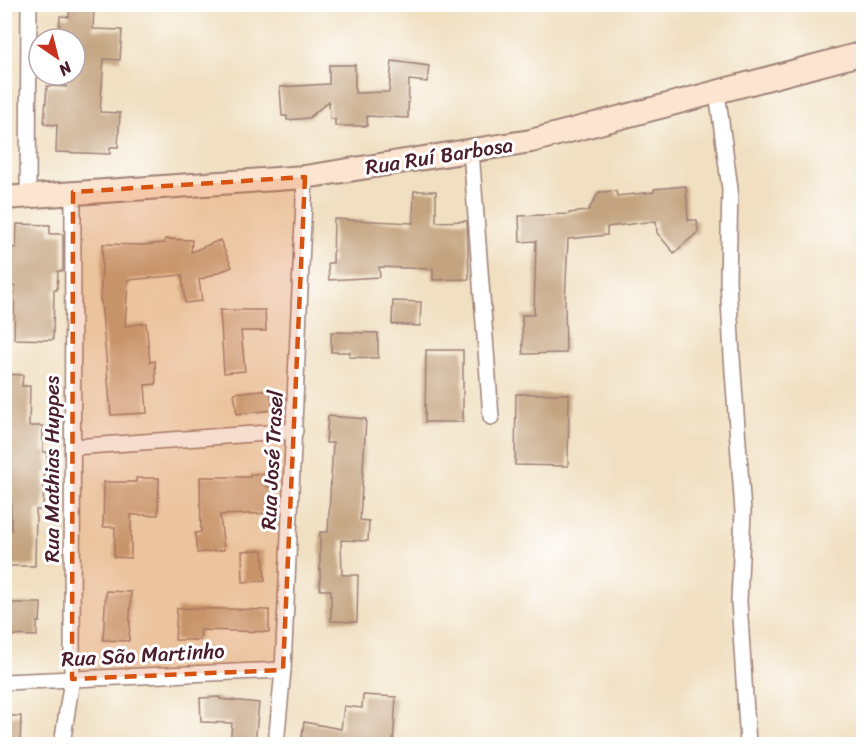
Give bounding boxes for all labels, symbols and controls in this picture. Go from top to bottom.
north arrow [27,27,87,87]
text: N [52,53,79,84]
street label: Rua Ruí Barbosa [362,126,516,186]
street label: Rua Mathias Huppes [33,375,71,562]
street label: Rua José Trasel [249,388,295,531]
street label: Rua São Martinho [60,632,226,678]

